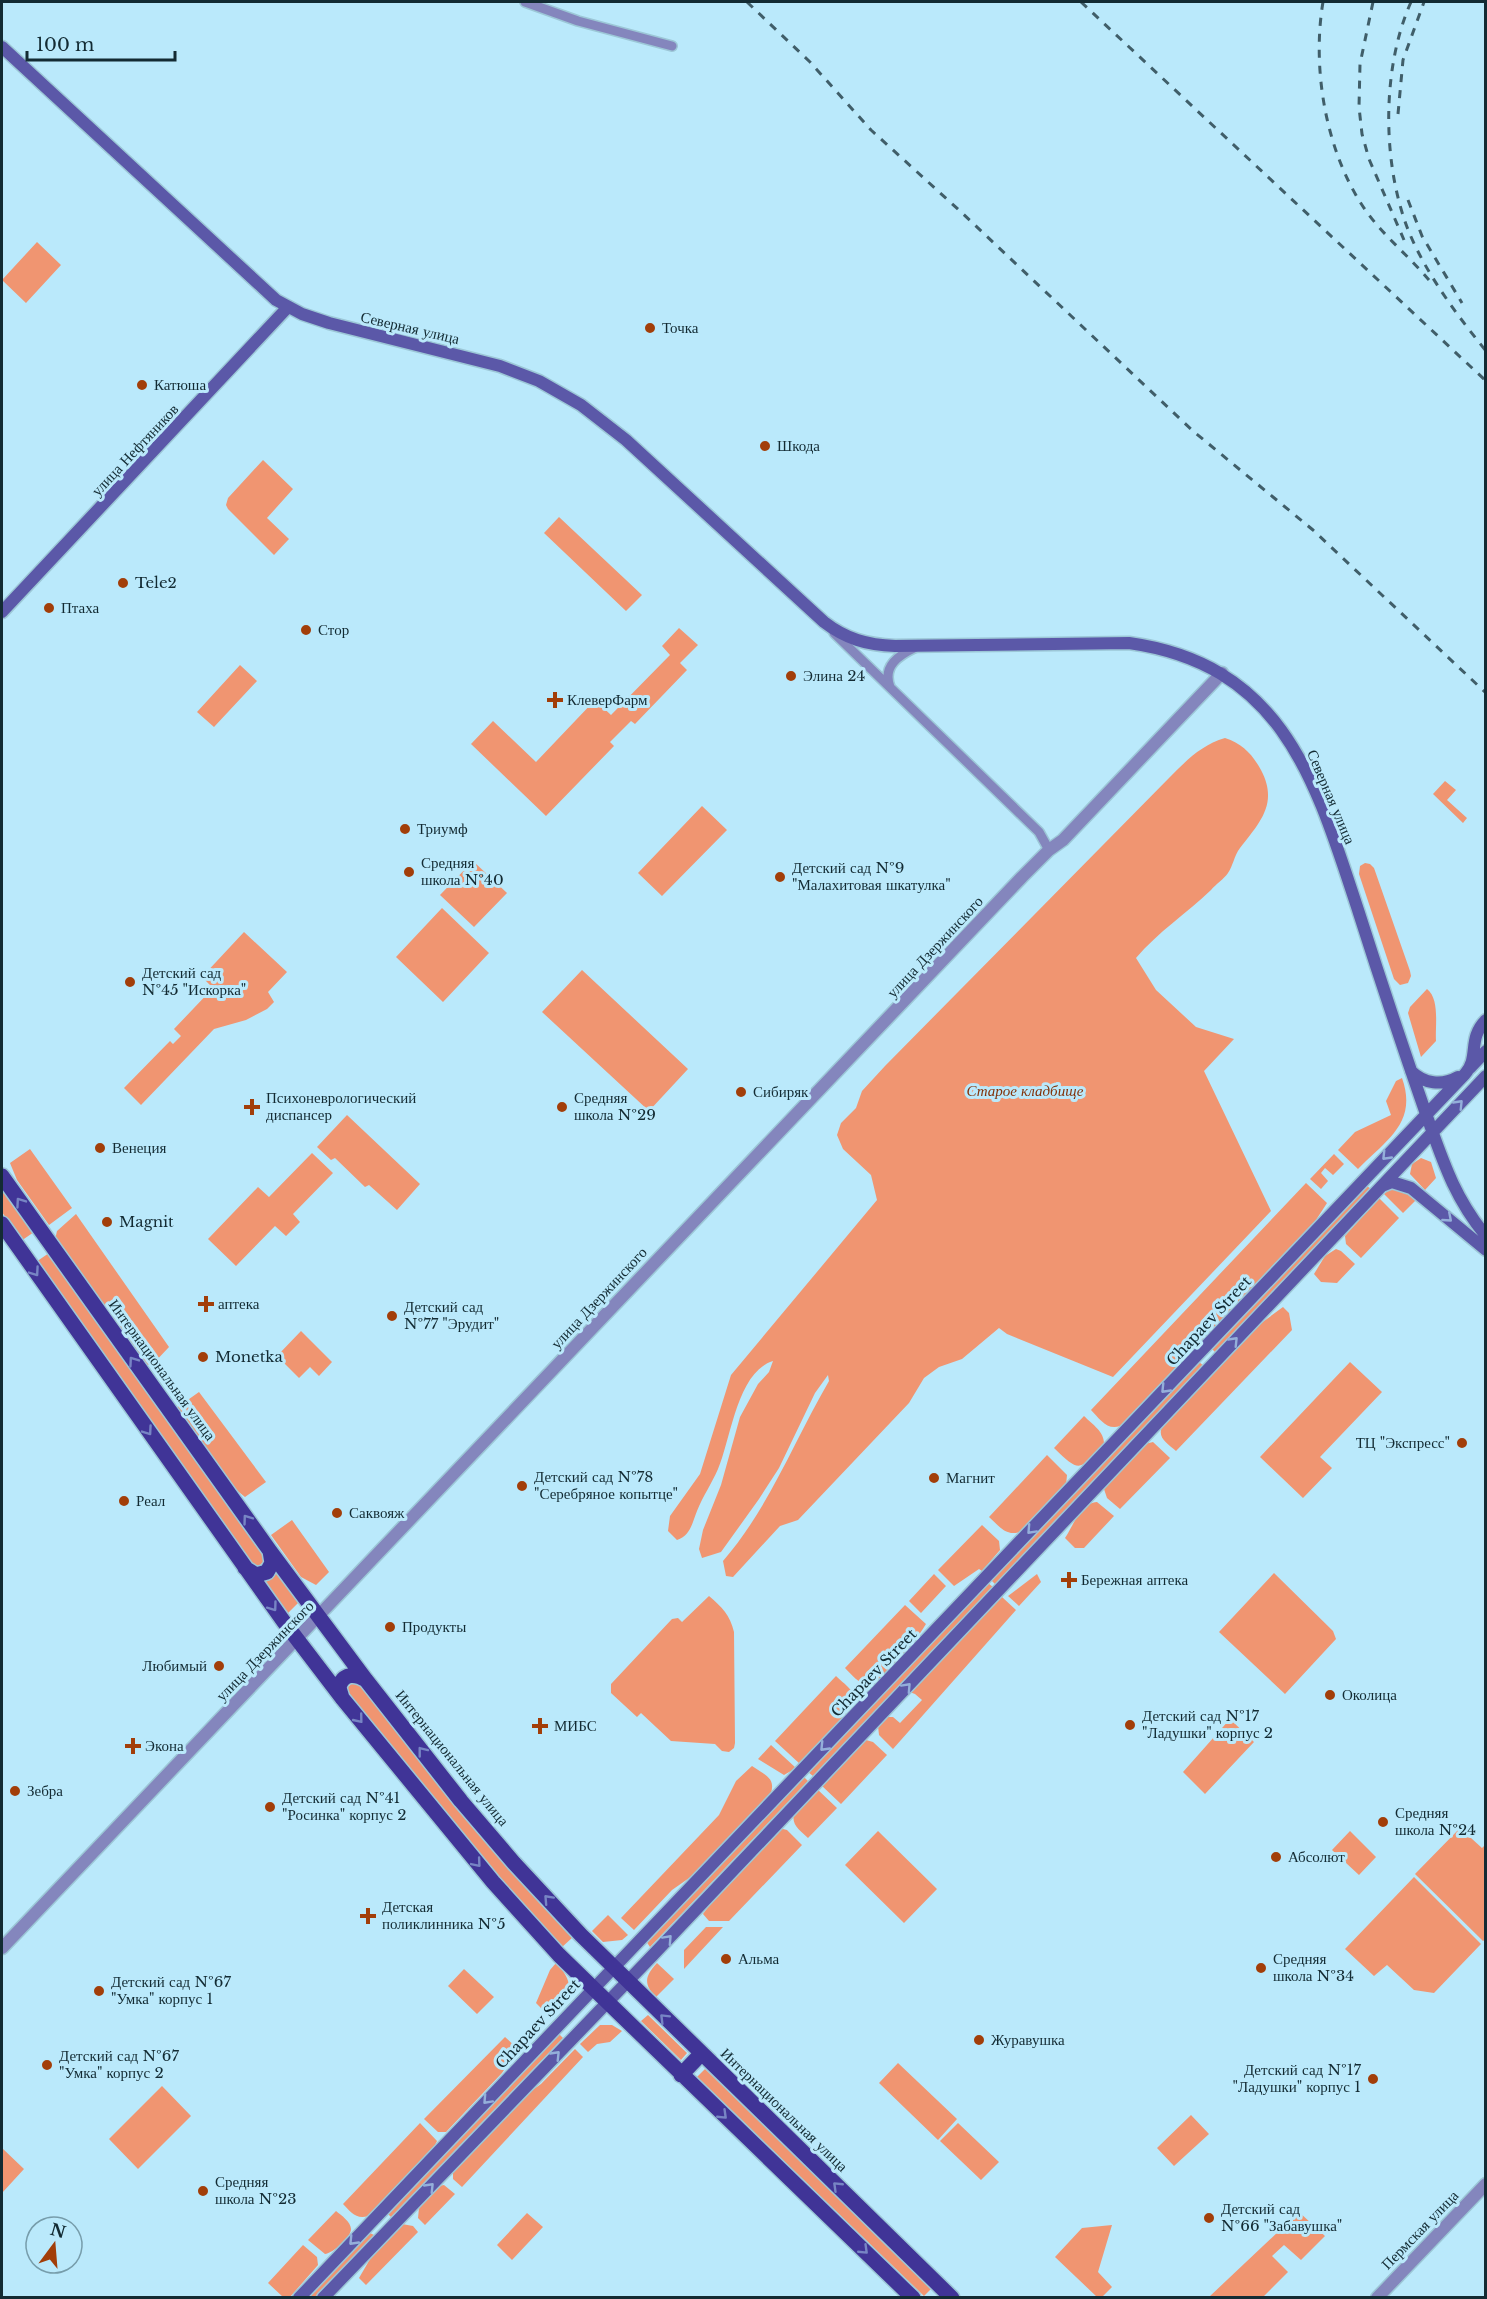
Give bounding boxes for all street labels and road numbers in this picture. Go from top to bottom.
street label: Северная улица [359,307,462,348]
street label: улица Нефтяников [87,400,182,500]
street label: Северная улица [1303,747,1360,847]
street label: улица Дзержинского [883,892,987,1002]
street label: улица Дзержинского [547,1243,651,1353]
street label: Chapaev Street [1162,1272,1255,1369]
street label: Интернациональная улица [105,1295,220,1444]
street label: улица Дзержинского [212,1596,317,1705]
street label: Chapaev Street [827,1624,921,1721]
street label: Интернациональная улица [392,1686,513,1830]
street label: Chapaev Street [491,1975,584,2072]
street label: Интернациональная улица [717,2044,852,2176]
street label: Пермская улица [1377,2186,1462,2273]

